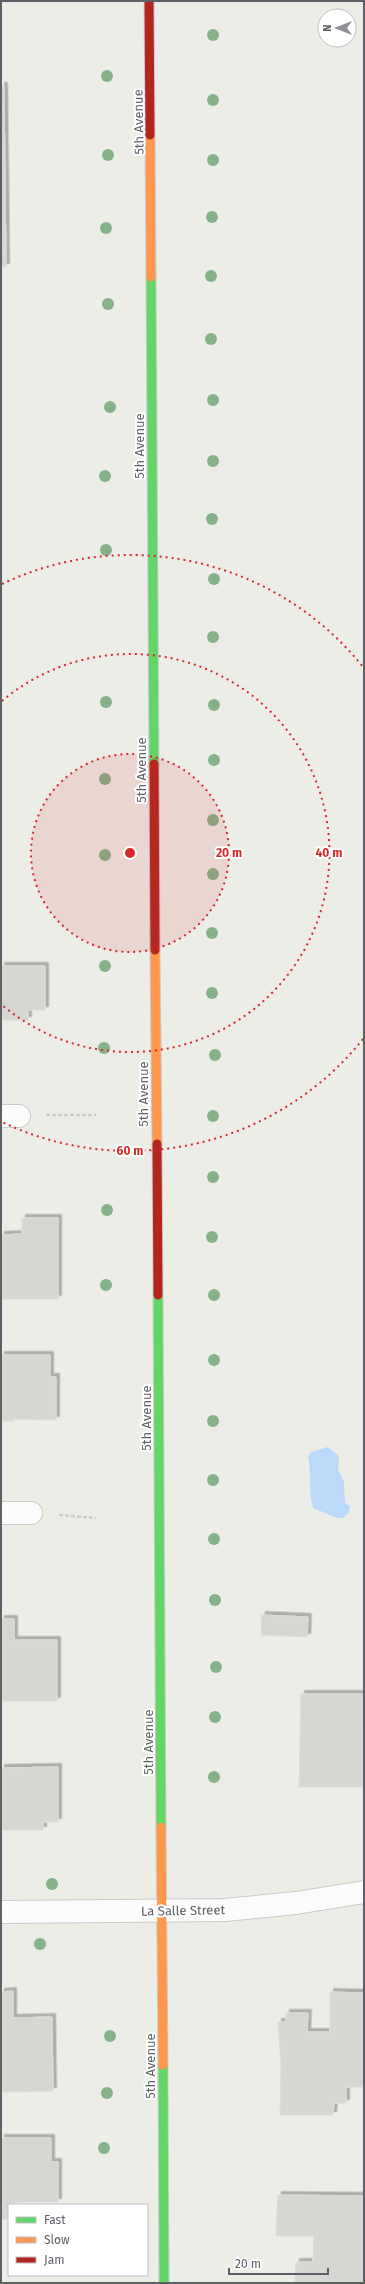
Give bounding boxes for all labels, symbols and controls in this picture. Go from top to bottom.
north arrow [317,8,357,48]
text: N [321,24,334,32]
street label: 5th Avenue [130,89,147,155]
street label: 5th Avenue [132,413,147,479]
street label: 5th Avenue [134,737,149,803]
centre of rings [123,846,137,860]
text: 20 m [216,846,242,860]
text: 40 m [316,846,342,860]
street label: 5th Avenue [136,1061,151,1127]
text: 60 m [117,1144,143,1158]
street label: 5th Avenue [139,1385,154,1451]
street label: 5th Avenue [141,1709,156,1775]
street label: La Salle Street [141,1902,226,1919]
street label: 5th Avenue [143,2033,158,2099]
legend [8,2204,148,2276]
text: Fast [44,2213,66,2227]
text: Slow [44,2233,70,2247]
scale bar [229,2250,328,2276]
text: Jam [44,2253,64,2267]
text: 20 m [235,2257,261,2271]

